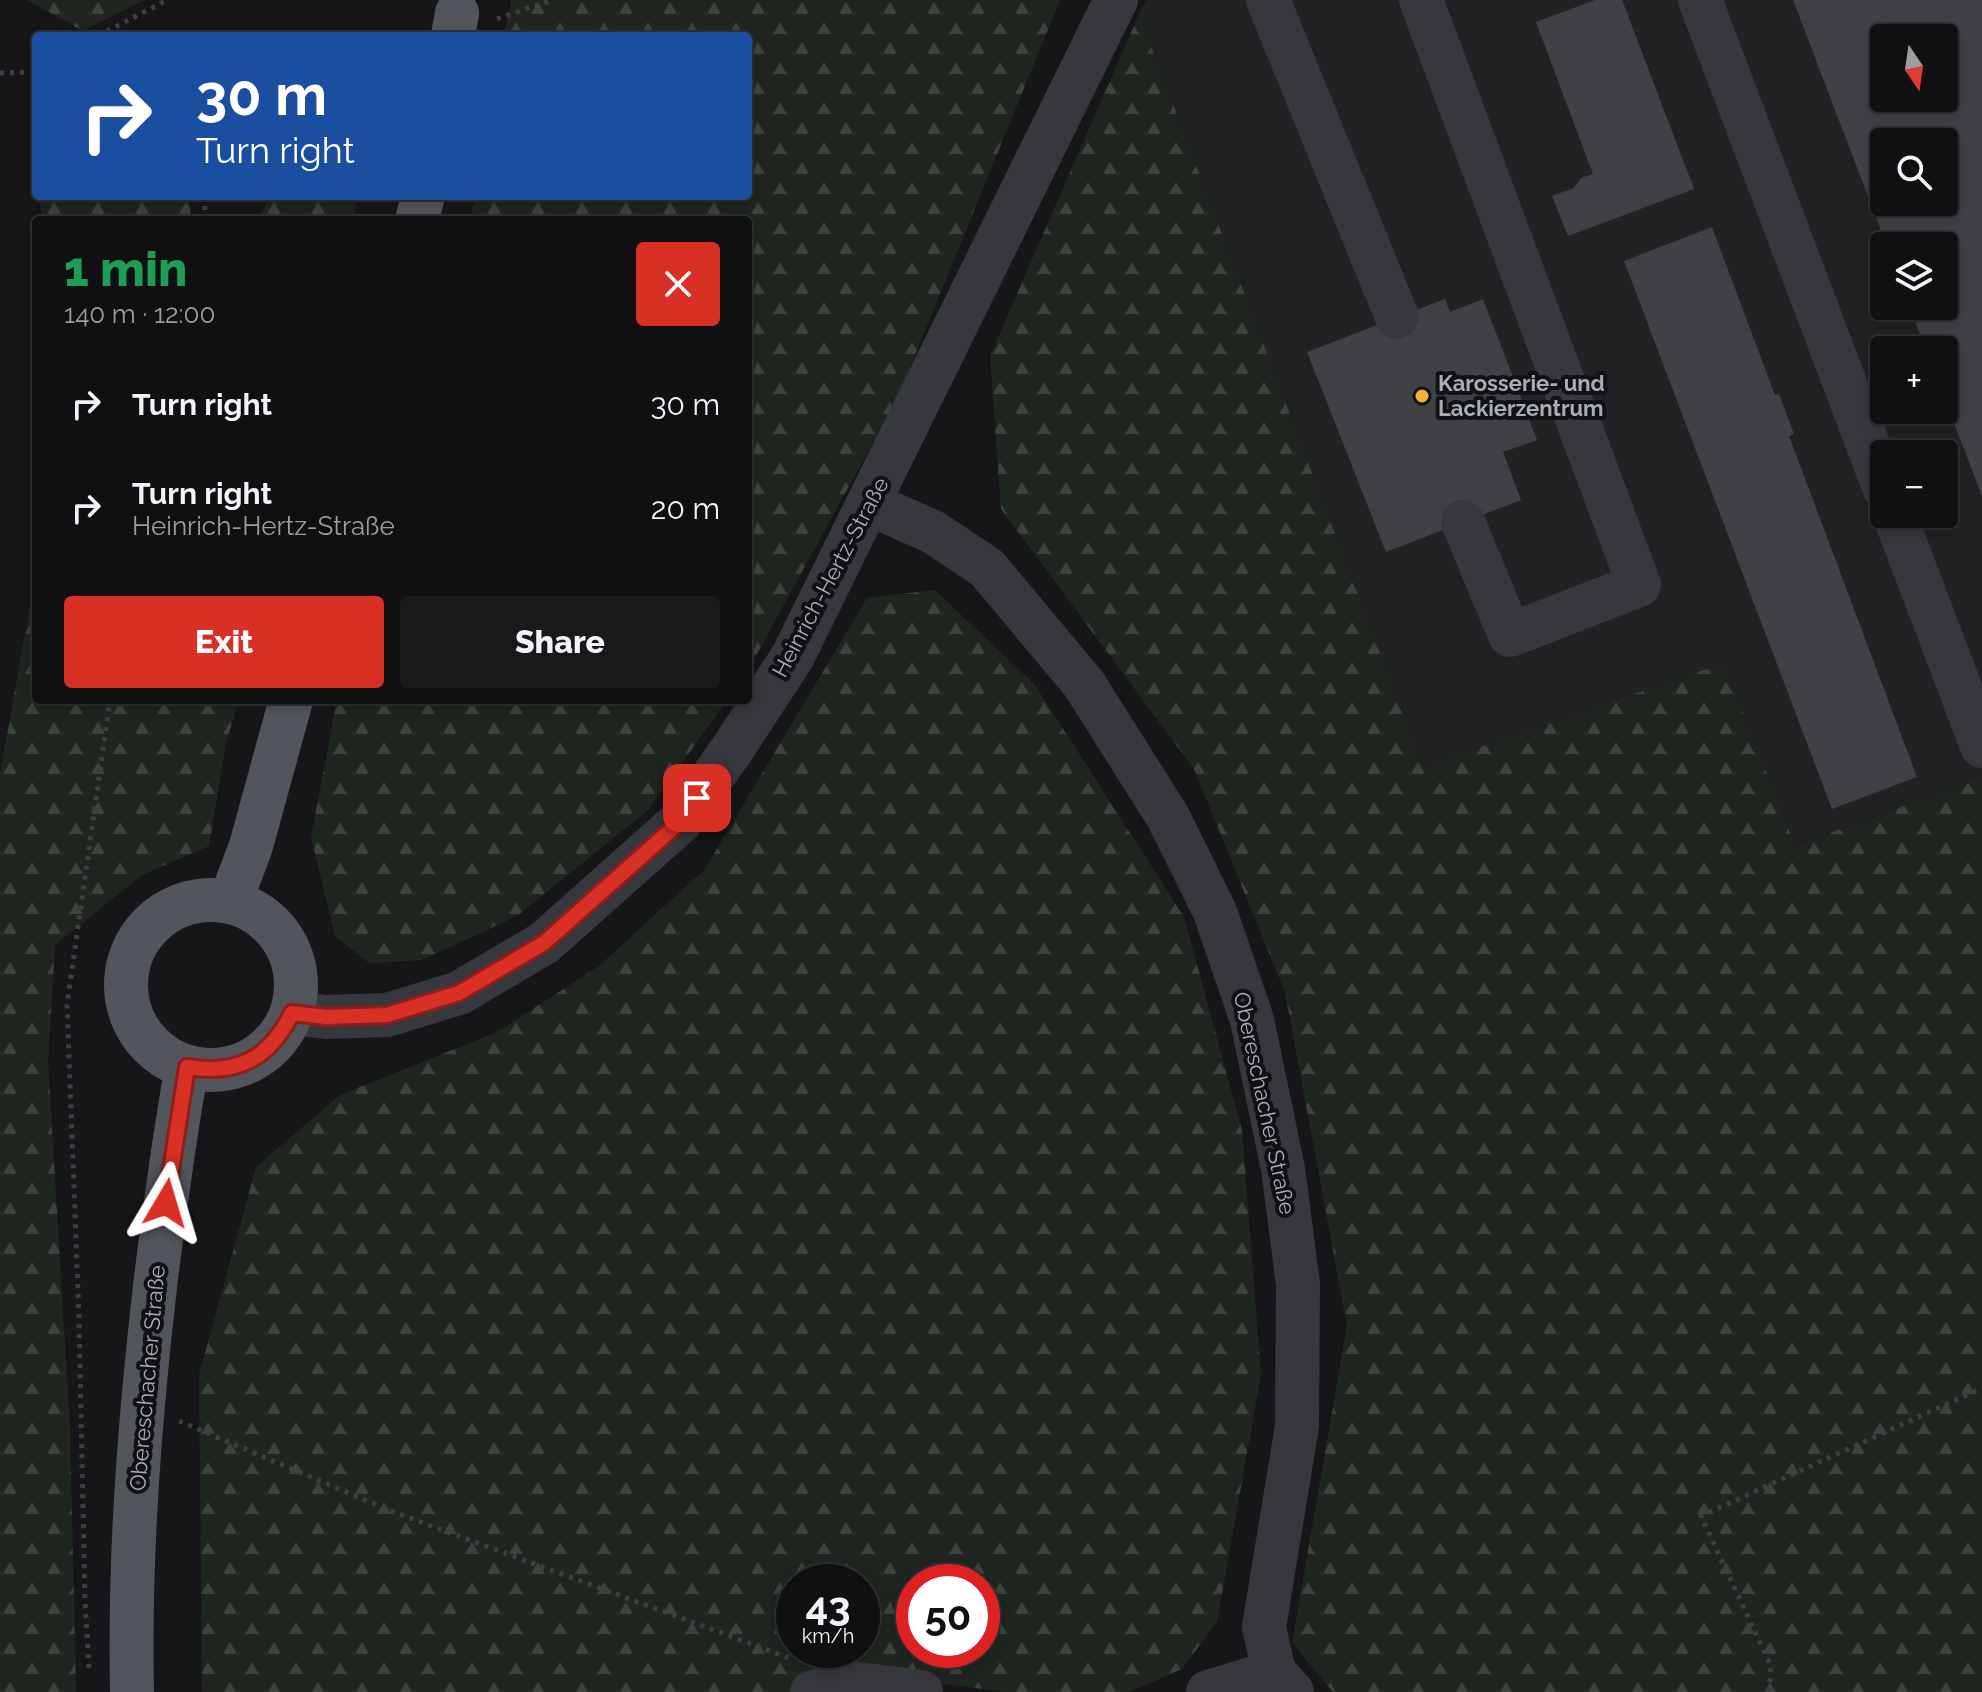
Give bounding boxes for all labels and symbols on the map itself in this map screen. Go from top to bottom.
north arrow [1870,24,1958,112]
place label: Karosserie- und Lackierzentrum [1438,370,1605,421]
marker: Karosserie- und Lackierzentrum [1413,387,1431,405]
street label: Heinrich-Hertz-Straße [766,473,894,681]
pin [663,764,731,832]
street label: Obereschacher Straße [1229,989,1301,1217]
position arrow [124,1161,208,1245]
street label: Obereschacher Straße [124,1264,170,1492]
speed limit sign: 50 [896,1564,1000,1668]

